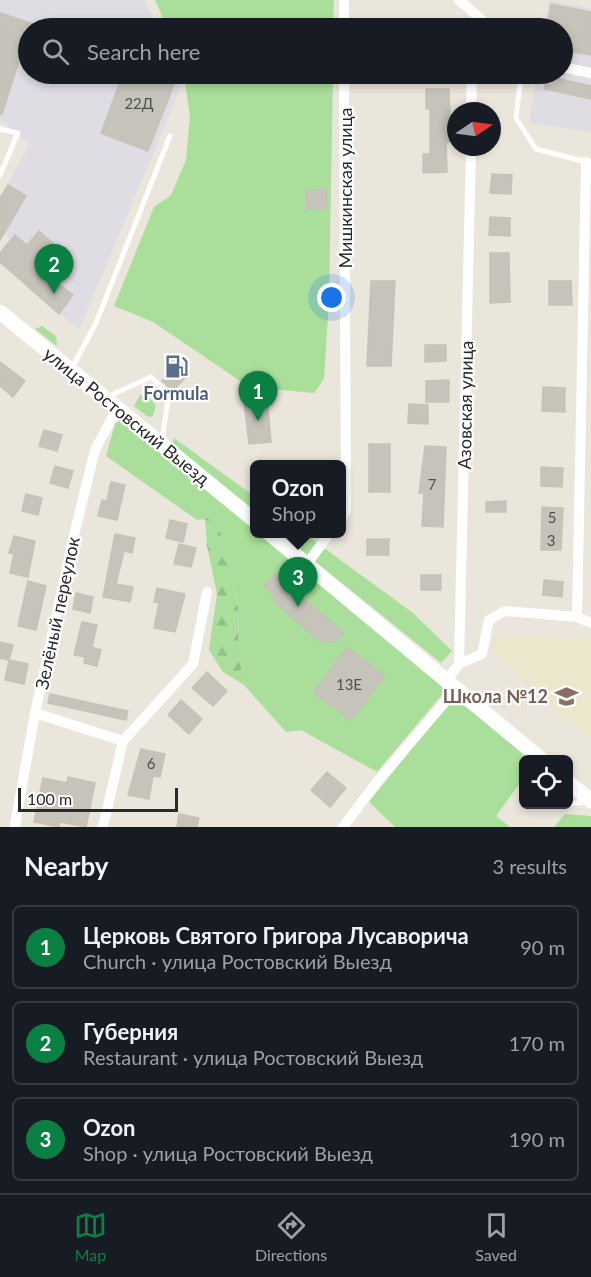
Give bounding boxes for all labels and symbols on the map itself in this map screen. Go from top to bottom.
house number: 22Д [124,94,154,112]
north arrow [447,102,501,156]
street label: Мишкинская улица [334,107,356,269]
pin: 2 [34,244,74,294]
your location [317,283,346,312]
street label: Азовская улица [453,340,477,470]
street label: улица Ростовский Выезд [40,342,214,490]
fuel station icon: Formula [163,354,189,380]
pin: 1 [238,372,278,421]
place label: Formula [143,382,209,404]
house number: 7 [428,475,437,493]
house number: 5 [548,508,556,526]
house number: 3 [547,531,555,549]
street label: Зелёный переулок [30,534,84,691]
pin: 3 [278,558,318,607]
house number: 13Е [336,675,362,693]
school or university icon: Школа №12 [553,683,579,709]
place label: Школа №12 [443,685,548,707]
house number: 6 [147,754,156,772]
scale bar [18,785,178,812]

